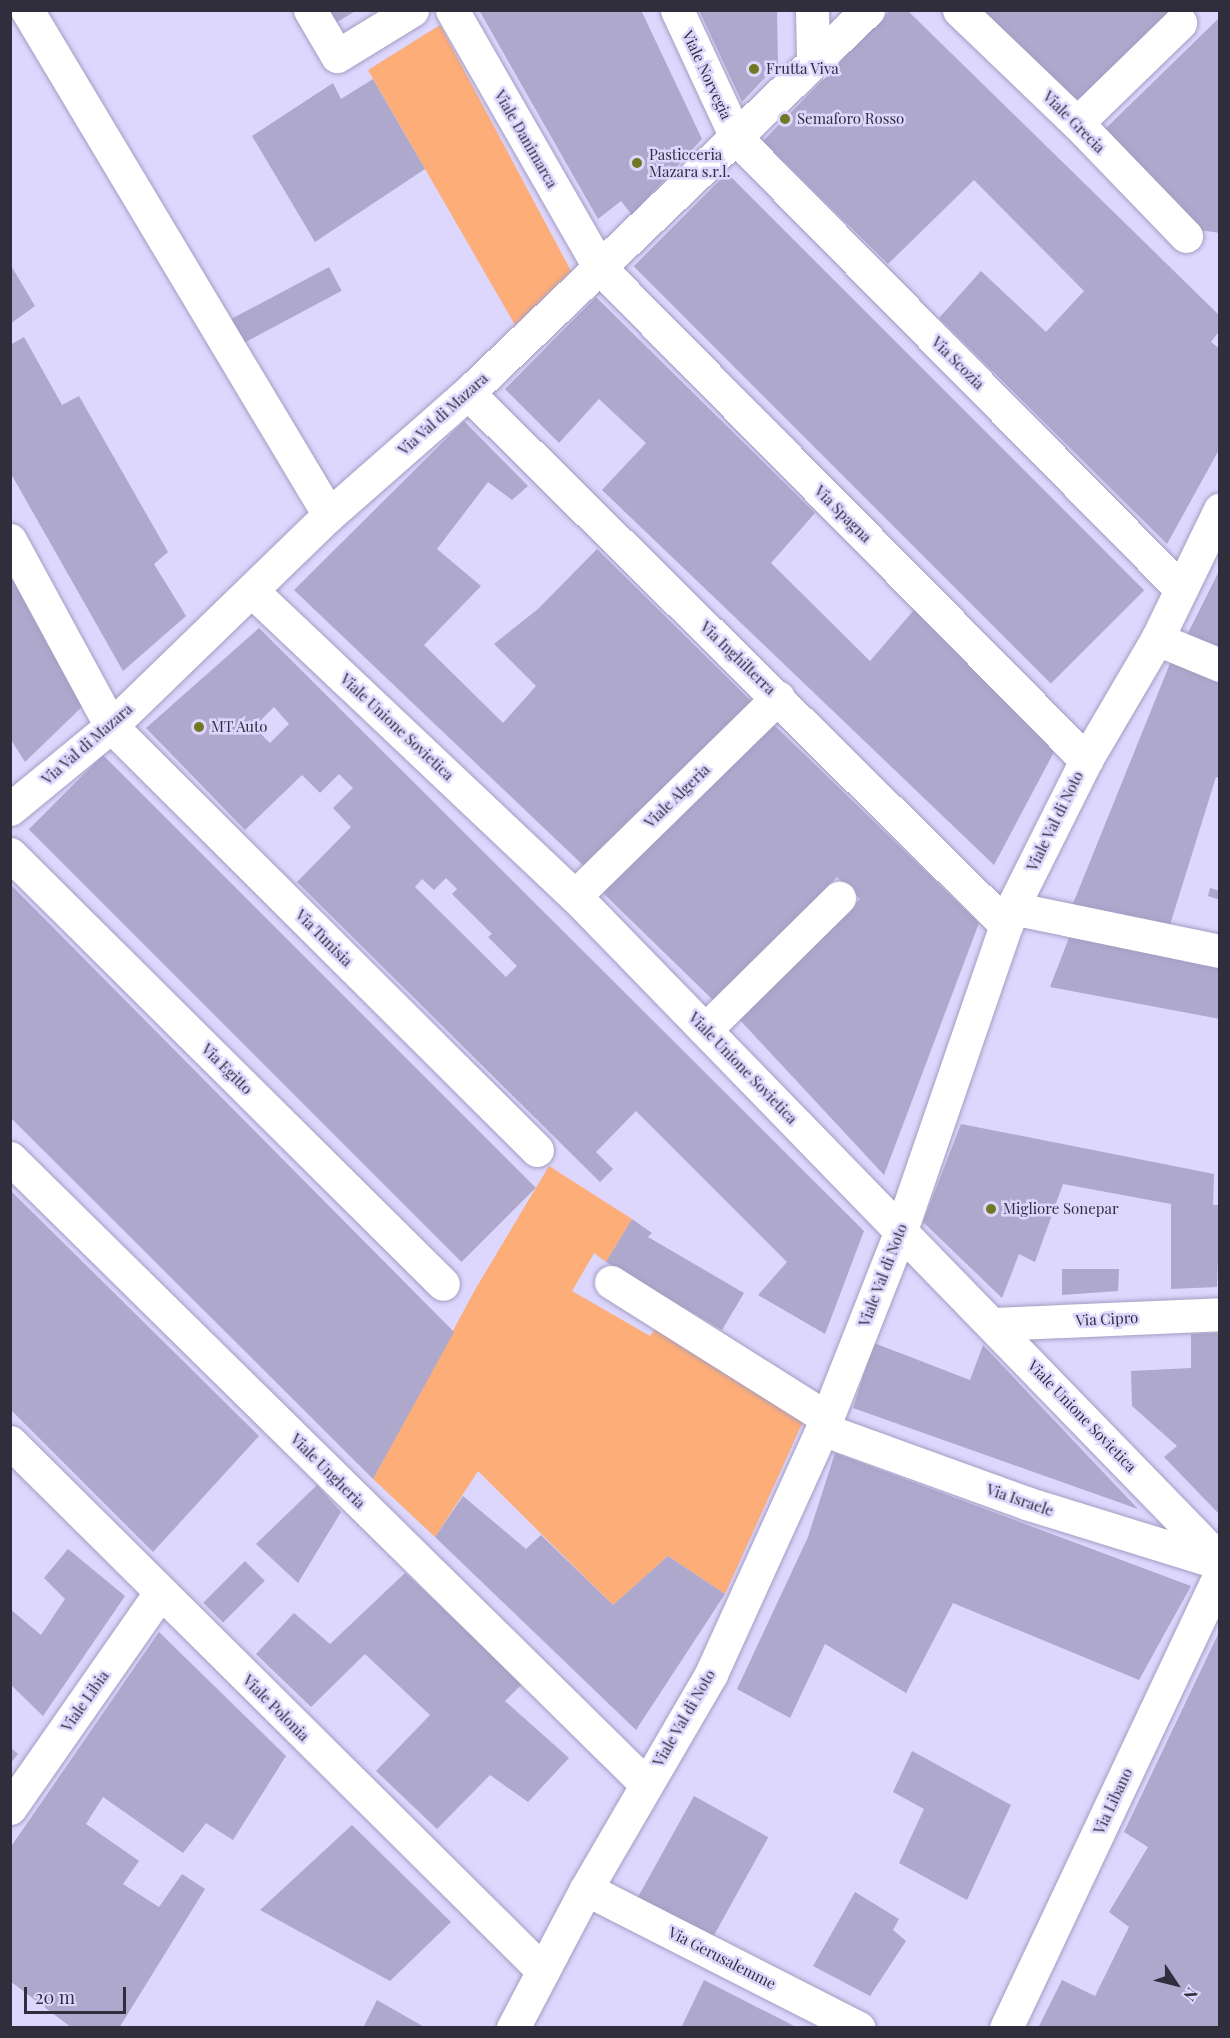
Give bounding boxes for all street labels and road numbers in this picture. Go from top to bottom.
street label: Viale Norvegia [679,28,735,122]
street label: Viale Danimarca [491,87,561,191]
street label: Viale Grecia [1039,87,1109,157]
street label: Via Scozia [928,333,988,393]
street label: Via Val di Mazara [394,369,492,459]
street label: Via Spagna [811,482,875,546]
street label: Via Inghilterra [697,618,779,698]
street label: Viale Unione Sovietica [337,670,457,784]
street label: Via Val di Mazara [38,700,136,788]
street label: Viale Algeria [641,760,713,832]
street label: Viale Val di Noto [1023,768,1087,874]
street label: Via Tunisia [292,906,356,970]
street label: Viale Unione Sovietica [685,1008,801,1128]
street label: Via Egitto [198,1040,256,1098]
street label: Viale Val di Noto [855,1221,911,1329]
street label: Via Cipro [1075,1308,1139,1330]
street label: Viale Unione Sovietica [1024,1356,1140,1476]
street label: Viale Ungheria [287,1430,369,1512]
street label: Via Israele [984,1480,1056,1520]
street label: Viale Val di Noto [649,1666,719,1770]
street label: Viale Libia [58,1667,112,1735]
street label: Viale Polonia [239,1671,313,1745]
street label: Via Libano [1090,1765,1136,1837]
street label: Via Gerusalemme [665,1923,779,1993]

